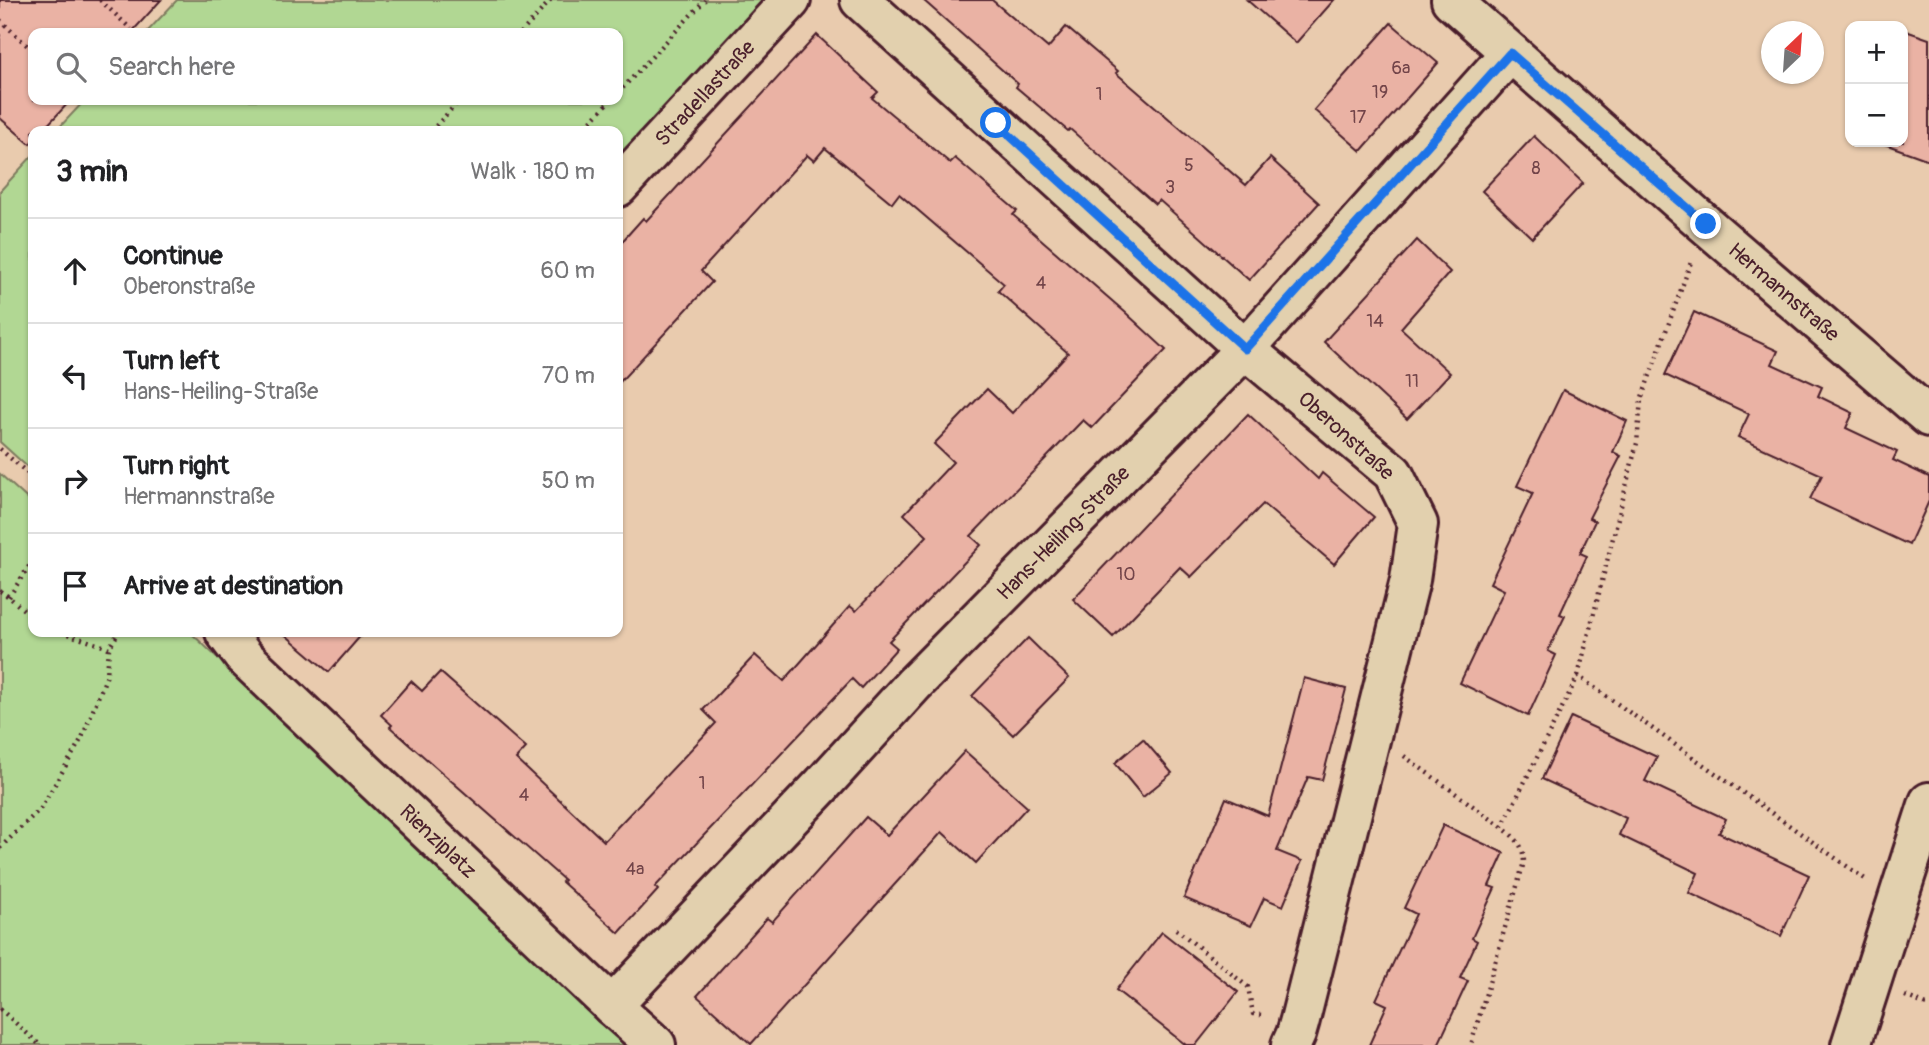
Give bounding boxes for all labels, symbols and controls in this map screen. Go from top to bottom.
north arrow [1761,21,1824,84]
map controls [1845,21,1908,147]
button: + [1845,21,1908,84]
search box [28,28,623,105]
street label: Stradellastraße [649,34,761,152]
icon: search [52,48,90,86]
text: Search here [108,51,235,83]
house number: 6a [1392,57,1410,80]
house number: 19 [1372,81,1388,104]
house number: 1 [1095,83,1103,106]
button: − [1845,84,1908,147]
house number: 17 [1350,106,1367,129]
route start [980,107,1011,138]
text: 3 min [56,153,128,190]
house number: 5 [1184,154,1194,177]
text: Walk · 180 m [470,157,595,186]
house number: 8 [1531,157,1541,180]
house number: 3 [1165,176,1175,199]
route end [1690,208,1721,239]
street label: Hermannstraße [1723,237,1846,348]
text: Continue [123,240,223,272]
icon: ahead [56,252,94,290]
text: 60 m [540,256,595,285]
text: Oberonstraße [123,272,255,301]
house number: 4 [1036,272,1047,295]
house number: 14 [1366,310,1384,333]
text: Turn left [123,345,219,377]
icon: left [56,357,94,395]
text: 70 m [542,361,595,390]
house number: 11 [1405,370,1419,393]
text: Hans-Heiling-Straße [123,377,318,406]
street label: Oberonstraße [1292,386,1400,487]
text: Turn right [123,450,229,482]
street label: Hans-Heiling-Straße [991,459,1136,606]
icon: right [56,462,94,500]
text: 50 m [541,466,595,495]
text: Hermannstraße [123,482,275,511]
house number: 10 [1116,563,1136,586]
icon: arrive [56,567,94,605]
text: Arrive at destination [123,570,343,602]
house number: 1 [698,772,706,795]
house number: 4 [519,784,530,807]
street label: Rienziplatz [394,798,482,884]
house number: 4a [626,858,644,881]

